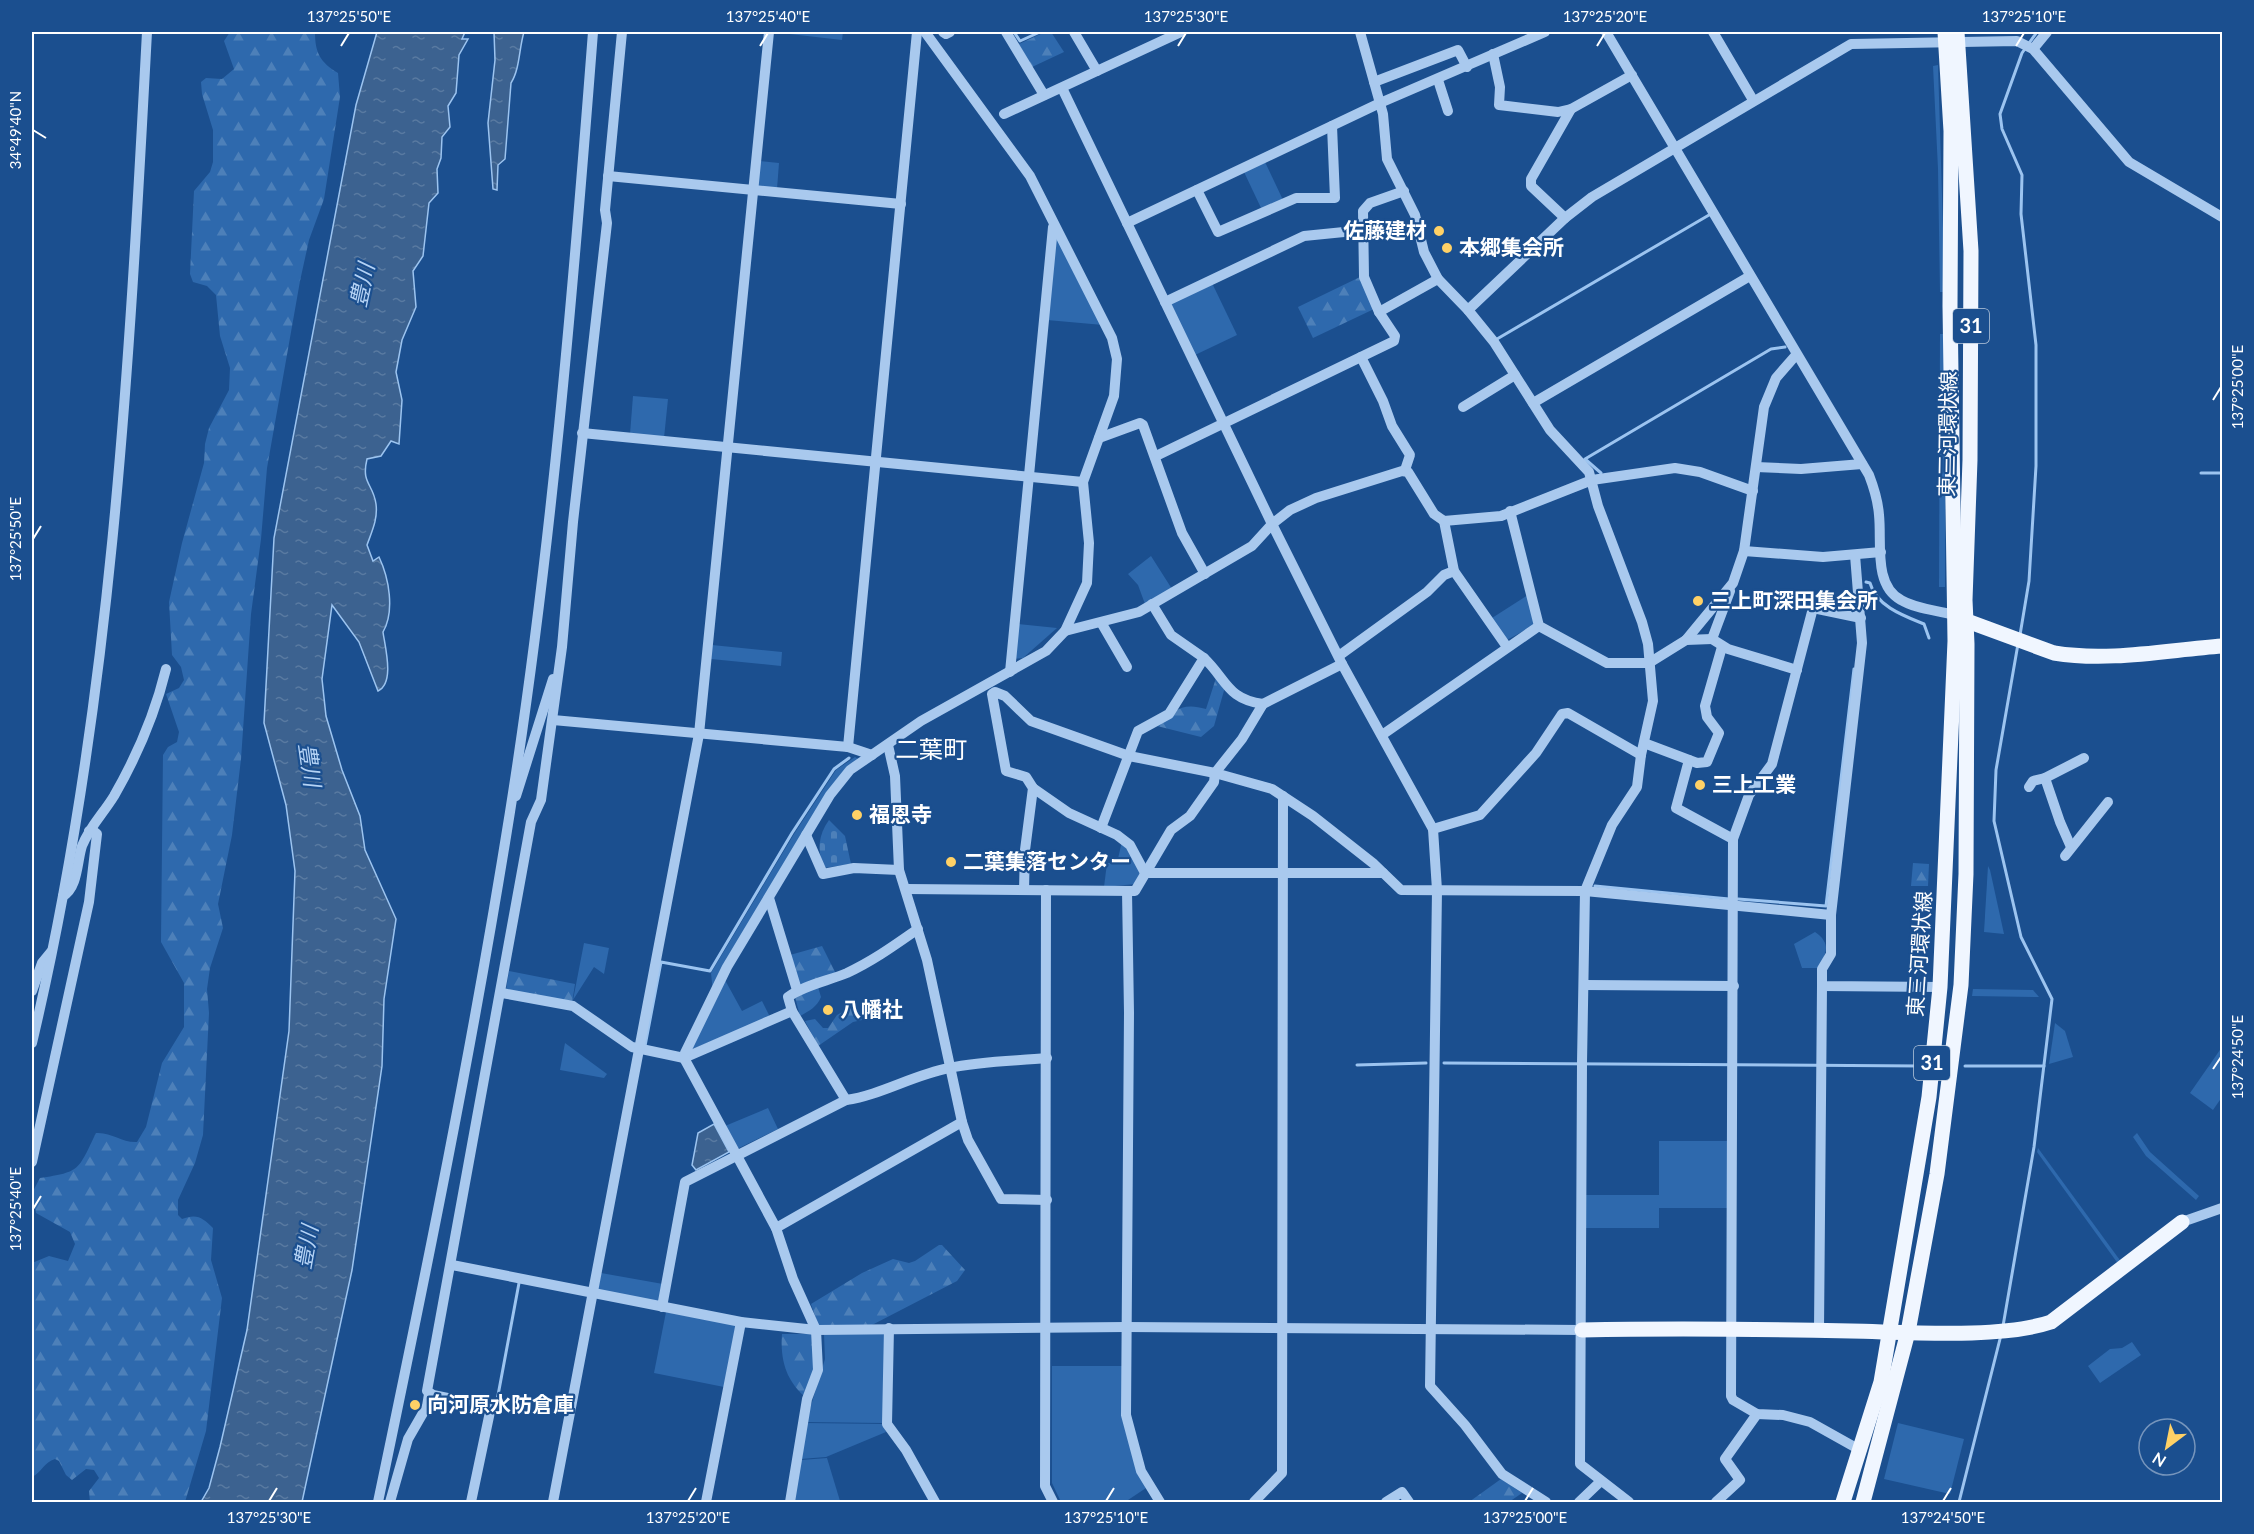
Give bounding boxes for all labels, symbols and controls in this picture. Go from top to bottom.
text: 137°25'50"E [307,7,391,25]
text: 137°25'40"E [726,7,810,25]
text: 137°25'30"E [1144,7,1228,25]
text: 137°25'20"E [1563,7,1647,25]
text: 137°25'10"E [1982,7,2066,25]
text: 34°49'40"N [6,91,24,169]
place label: 佐藤建材 [1343,217,1427,242]
marker: 佐藤建材 [1432,224,1446,238]
place label: 本郷集会所 [1459,234,1564,259]
marker: 本郷集会所 [1440,241,1454,255]
water label: 豊川 [344,259,380,309]
road number: 31 [1953,309,1989,343]
text: 137°25'00"E [2228,345,2246,429]
street label: 東三河環状線 [1933,371,1960,497]
text: 137°25'50"E [6,497,24,581]
place label: 三上町深田集会所 [1710,587,1878,612]
marker: 三上町深田集会所 [1691,594,1705,608]
district label: 二葉町 [895,734,967,763]
water label: 豊川 [294,741,327,791]
place label: 三上工業 [1712,771,1796,796]
marker: 三上工業 [1693,778,1707,792]
place label: 福恩寺 [869,801,932,826]
marker: 福恩寺 [850,808,864,822]
place label: 二葉集落センター [963,848,1131,873]
marker: 二葉集落センター [944,855,958,869]
street label: 東三河環状線 [1902,890,1935,1018]
place label: 八幡社 [840,996,903,1021]
marker: 八幡社 [821,1003,835,1017]
text: 137°24'50"E [2228,1015,2246,1099]
road number: 31 [1914,1046,1950,1080]
text: 137°25'40"E [6,1167,24,1251]
water label: 豊川 [288,1221,323,1271]
place label: 向河原水防倉庫 [427,1391,574,1416]
marker: 向河原水防倉庫 [408,1398,422,1412]
north arrow [2137,1417,2197,1477]
text: N [2149,1449,2169,1471]
text: 137°25'30"E [227,1508,311,1526]
text: 137°25'20"E [646,1508,730,1526]
text: 137°25'10"E [1064,1508,1148,1526]
text: 137°25'00"E [1483,1508,1567,1526]
text: 137°24'50"E [1901,1508,1985,1526]

